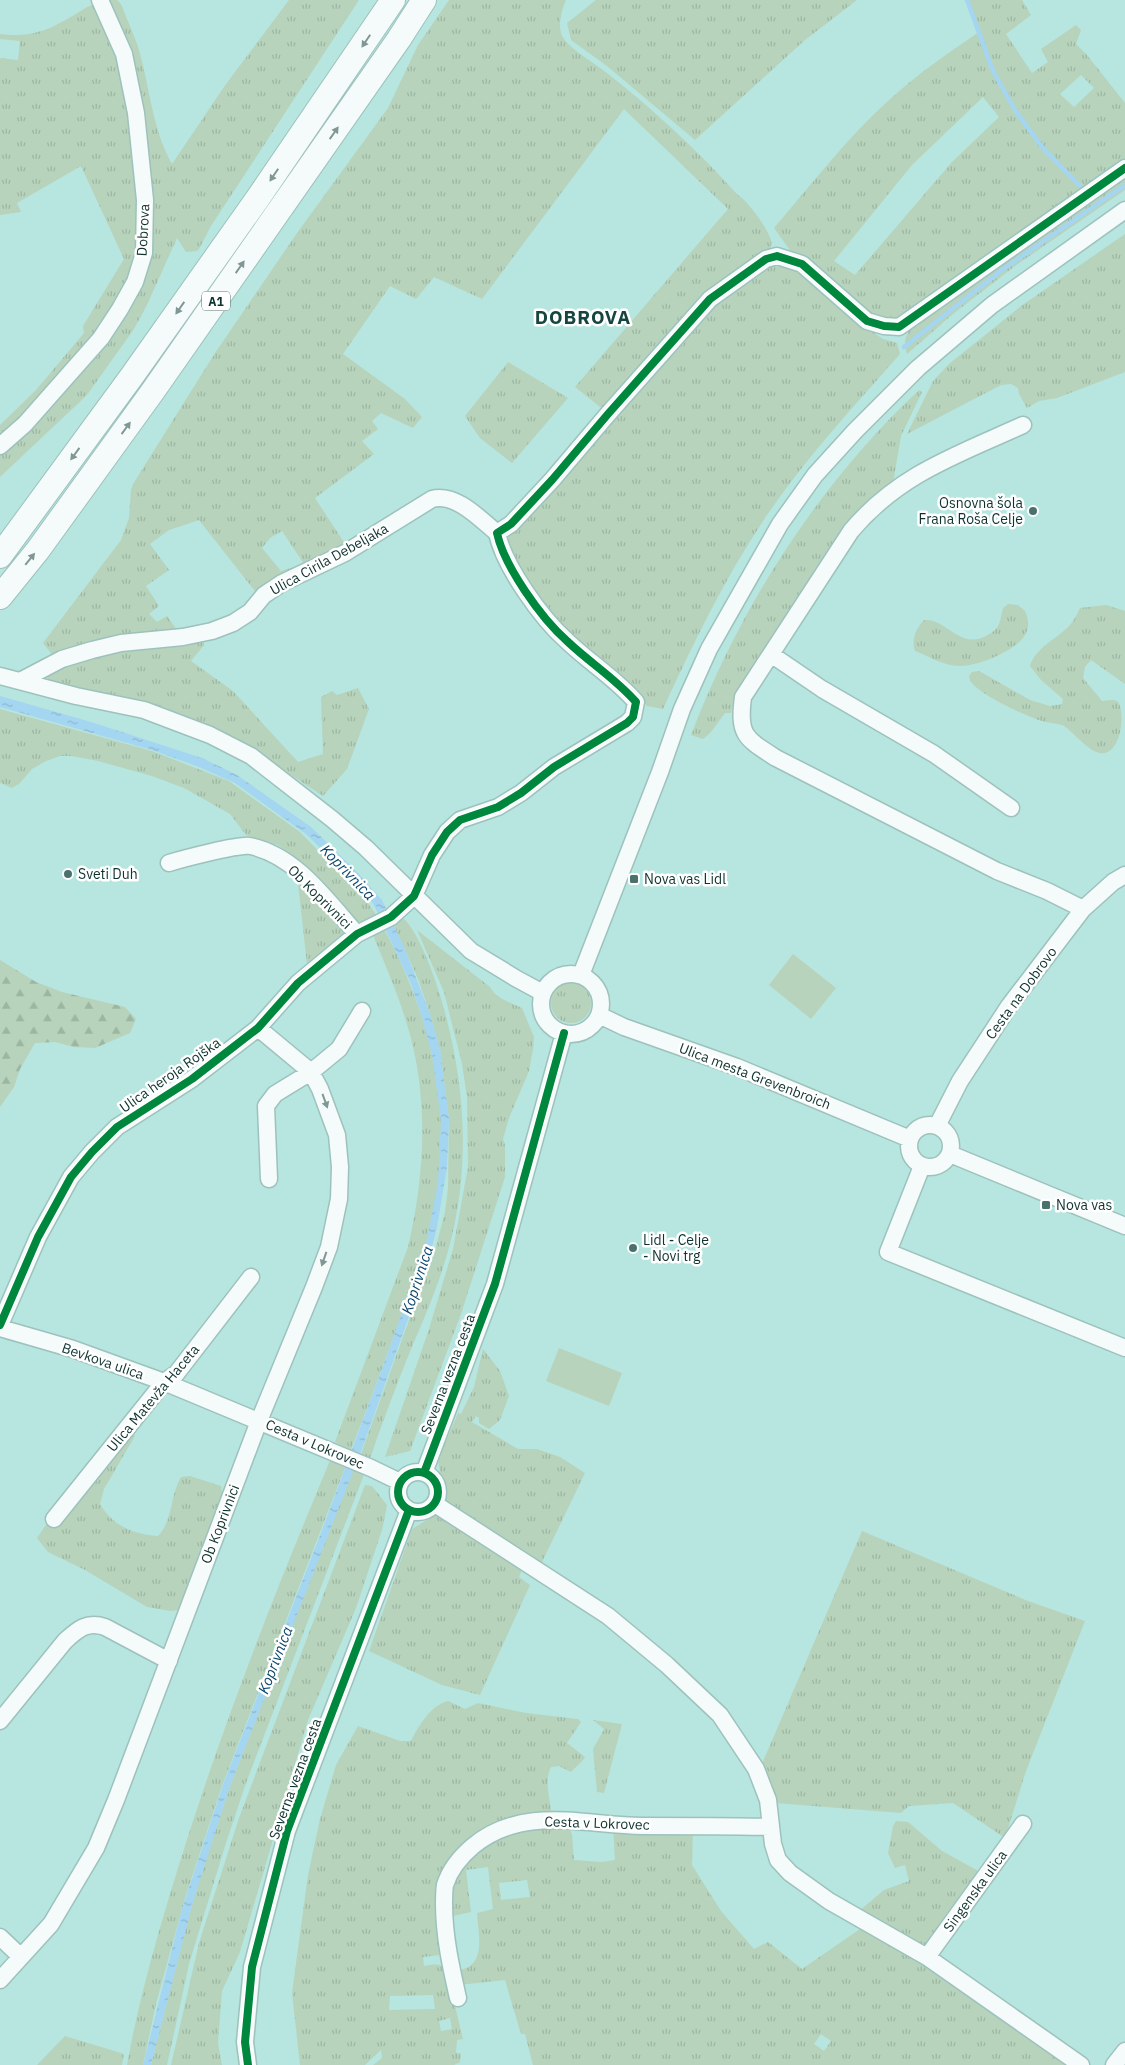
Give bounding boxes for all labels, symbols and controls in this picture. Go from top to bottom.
one-way arrow [361,34,371,47]
one-way arrow [329,127,339,140]
one-way arrow [269,168,279,182]
street label: Dobrova [133,203,153,257]
one-way arrow [235,260,245,273]
road number: A1 [202,292,230,310]
one-way arrow [175,301,185,314]
district label: DOBROVA [535,305,631,329]
one-way arrow [121,421,131,435]
one-way arrow [70,447,80,461]
place label: Osnovna šola Frana Roša Celje [919,494,1024,528]
marker: Osnovna šola Frana Roša Celje [1027,505,1039,517]
street label: Ulica Cirila Debeljaka [267,519,392,599]
one-way arrow [25,553,36,566]
water label: Koprivnica [317,840,380,904]
street label: Ob Koprivnici [284,861,356,933]
place label: Sveti Duh [78,865,138,883]
marker: Sveti Duh [62,868,74,880]
place label: Nova vas Lidl [644,870,726,888]
marker: Nova vas Lidl [628,873,640,885]
street label: Cesta na Dobrovo [981,943,1061,1043]
street label: Ulica heroja Rojška [116,1033,224,1117]
street label: Ulica mesta Grevenbroich [676,1039,834,1113]
one-way arrow [321,1094,329,1109]
place label: Nova vas [1056,1196,1112,1214]
marker: Nova vas [1040,1199,1052,1211]
place label: Lidl - Celje - Novi trg [643,1231,709,1265]
marker: Lidl - Celje - Novi trg [627,1242,639,1254]
water label: Koprivnica [397,1243,437,1316]
one-way arrow [320,1252,328,1267]
street label: Severna vezna cesta [417,1311,479,1437]
street label: Bevkova ulica [60,1339,147,1384]
street label: Ulica Matevža Haceta [103,1340,203,1455]
street label: Cesta v Lokrovec [263,1415,367,1473]
street label: Ob Koprivnici [197,1482,243,1566]
water label: Koprivnica [253,1623,297,1696]
street label: Severna vezna cesta [265,1716,325,1842]
street label: Cesta v Lokrovec [544,1812,650,1834]
street label: Singenska ulica [939,1846,1011,1936]

